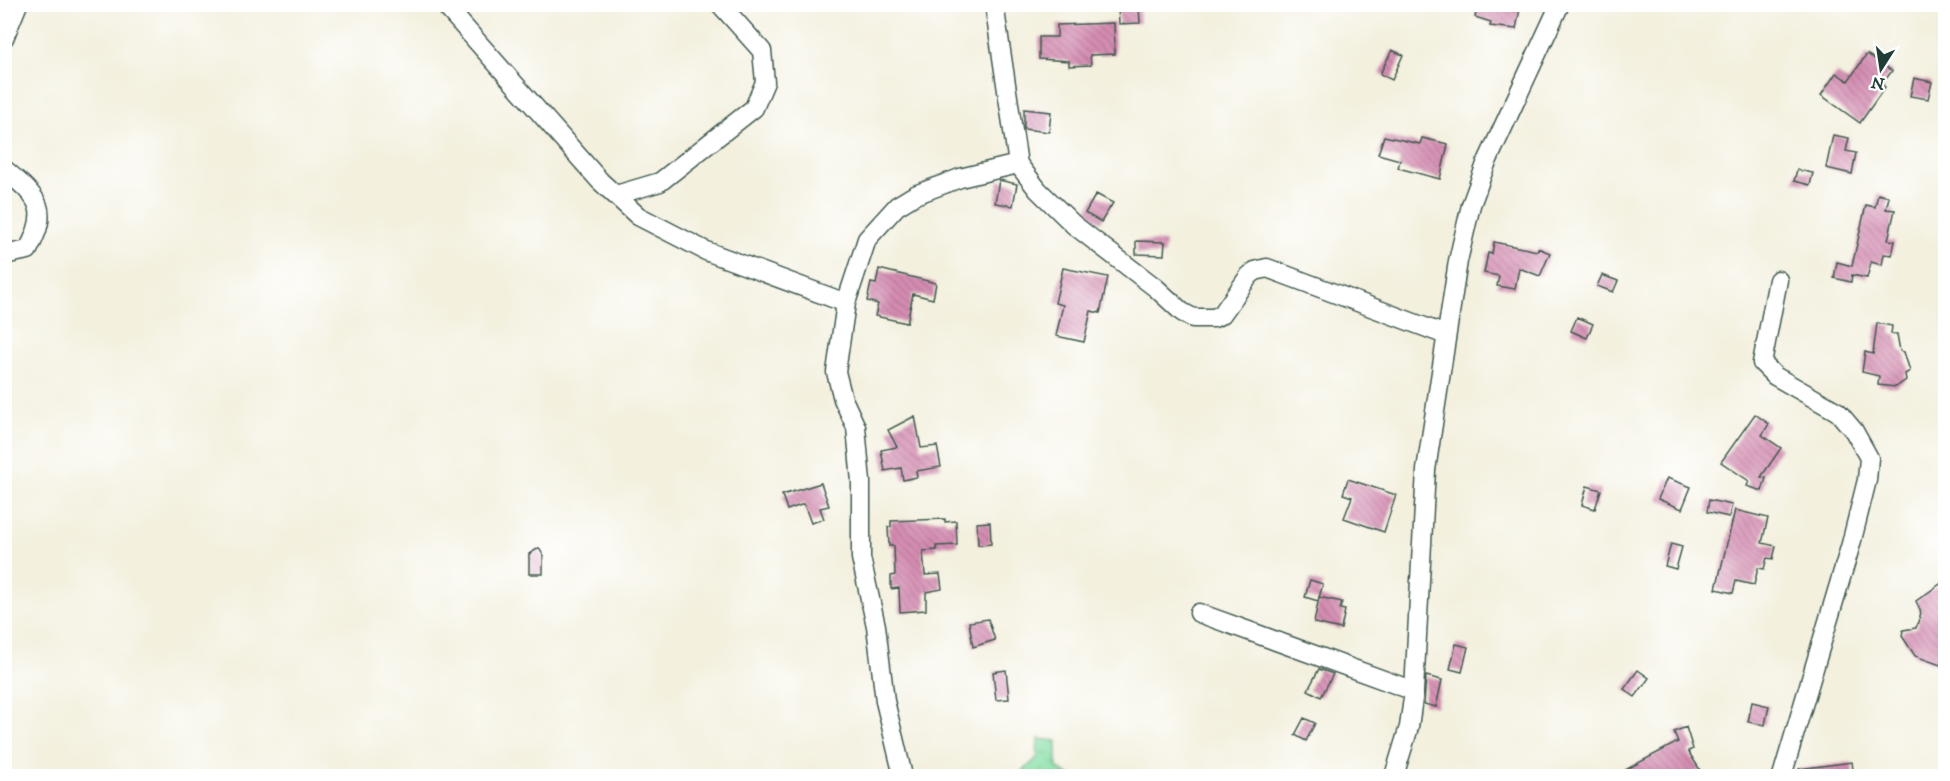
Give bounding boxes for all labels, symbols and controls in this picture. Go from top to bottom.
north arrow [1851,39,1911,99]
text: N [1870,72,1887,94]

